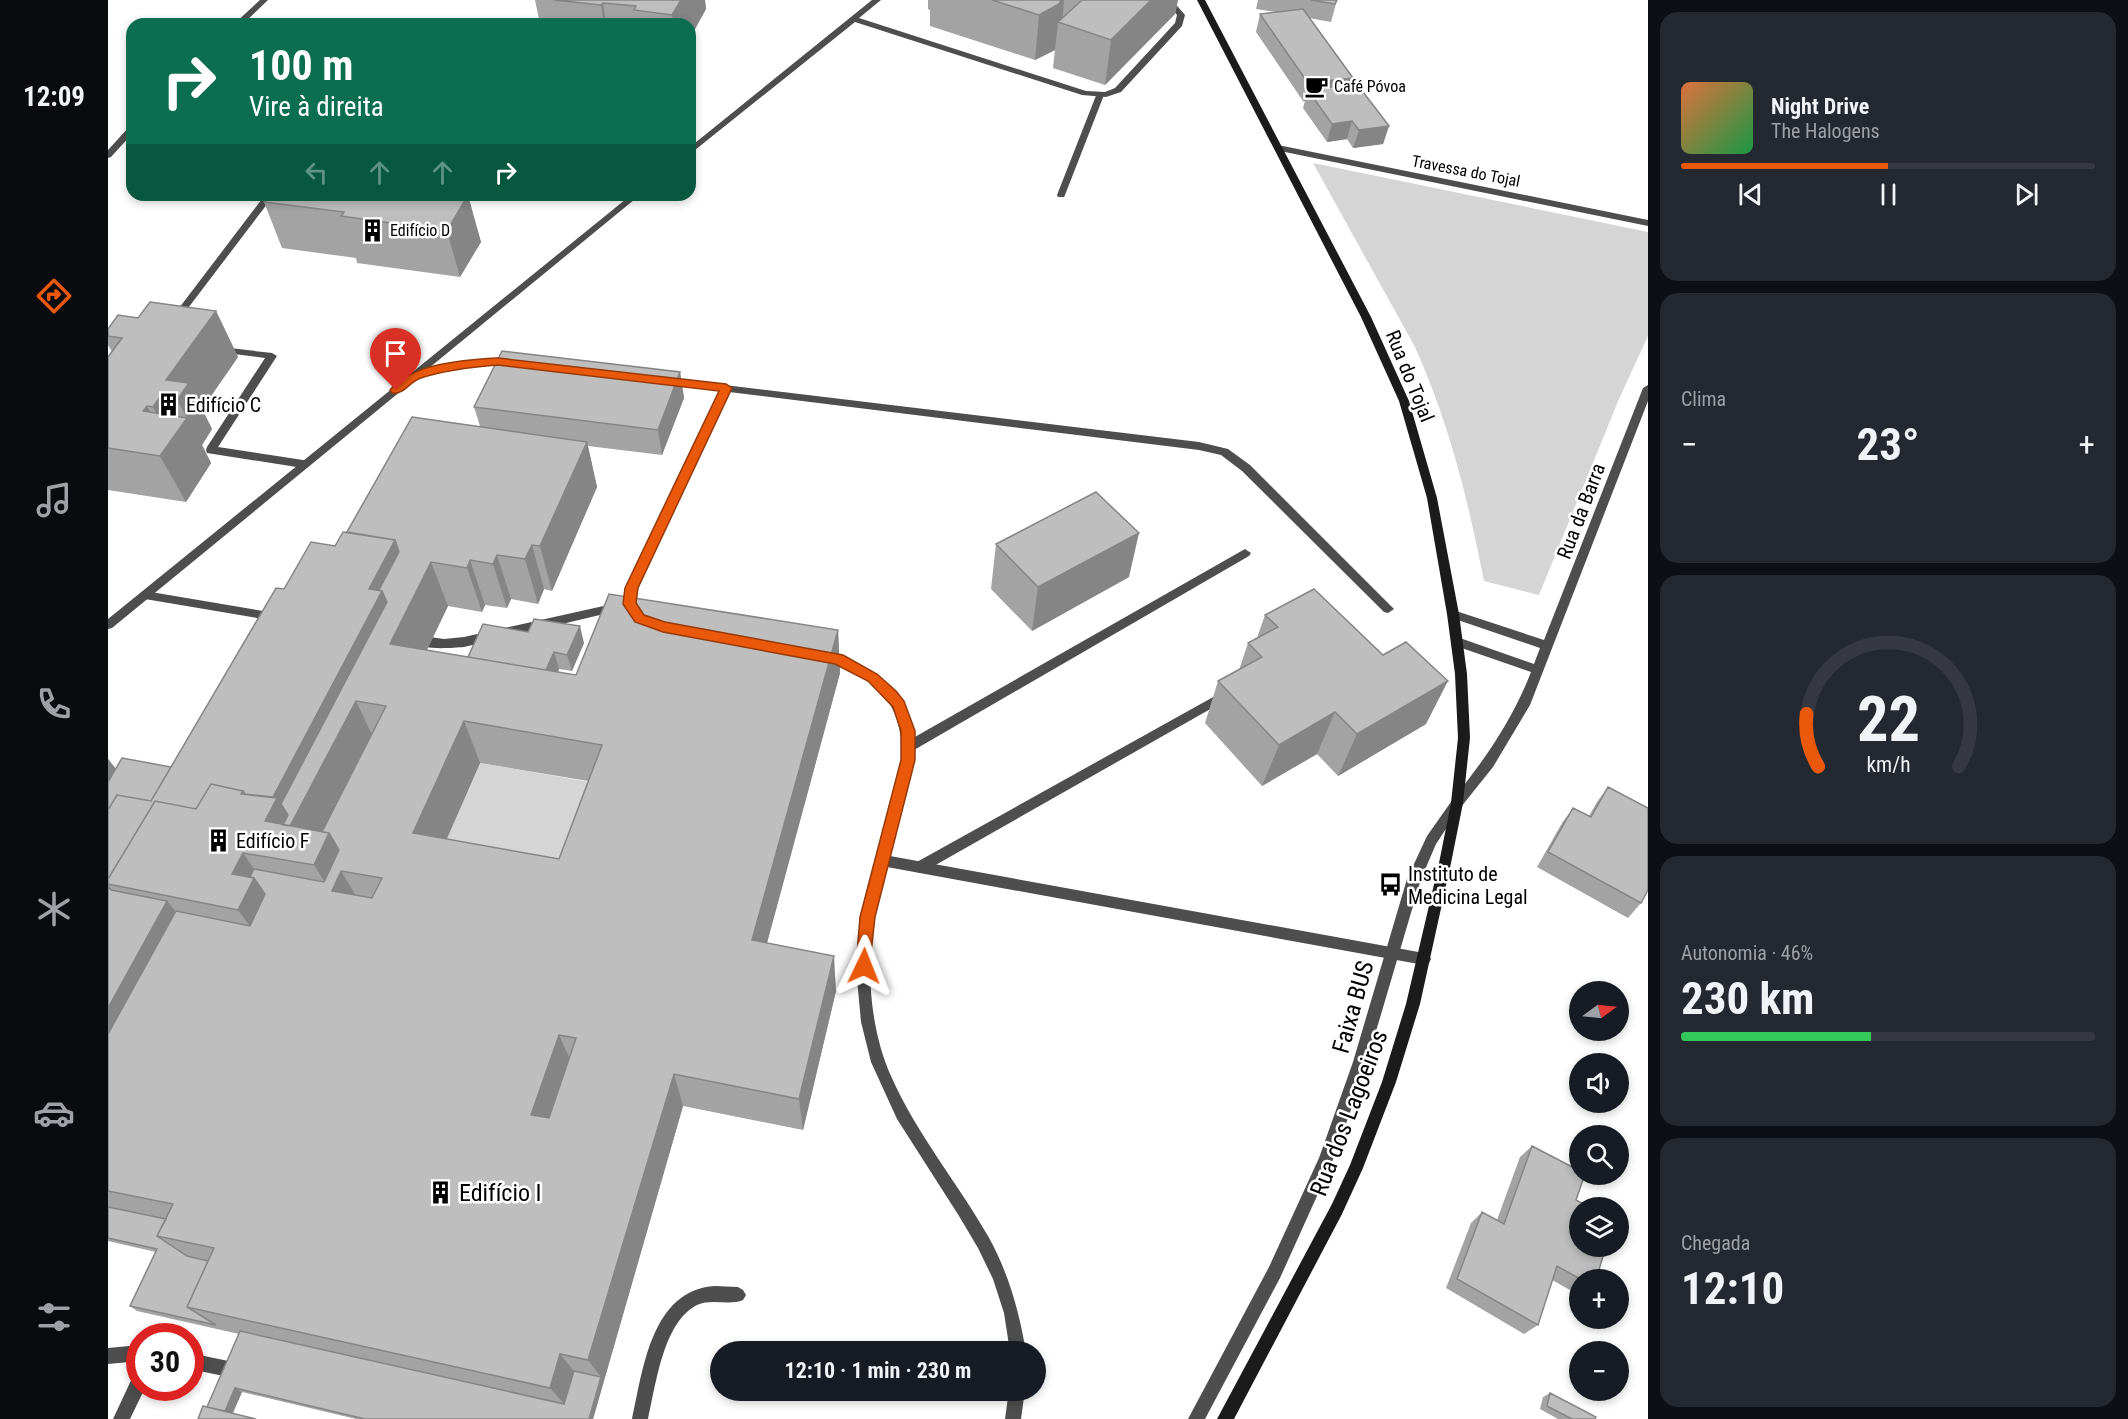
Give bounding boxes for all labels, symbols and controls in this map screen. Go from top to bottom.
text: 100 m [249,41,354,90]
icon: right [150,42,228,120]
cafe icon: Café Póvoa [1303,73,1329,99]
place label: Café Póvoa [1334,77,1406,96]
text: 12:09 [23,81,85,113]
text: Vire à direita [249,91,384,123]
text: Night Drive [1771,94,1869,119]
text: The Halogens [1771,119,1880,143]
street label: Travessa do Tojal [1410,151,1522,191]
icon: left [300,156,333,189]
icon: ahead [363,156,396,189]
icon: ahead [426,156,459,189]
icon: right [489,156,522,189]
icon: previous [1734,178,1767,211]
icon: pause [1872,178,1905,211]
icon: next [2010,178,2043,211]
building icon: Edifício D [359,217,385,243]
place label: Edifício D [390,221,450,240]
icon: directions [33,275,75,317]
street label: Rua do Tojal [1381,327,1439,425]
pin [370,328,421,390]
icon: arrive [379,337,412,370]
text: Clima [1681,387,1726,411]
building icon: Edifício C [155,392,181,418]
place label: Edifício C [186,393,261,417]
text: 23° [1857,418,1920,471]
text: − [1681,425,1698,464]
text: + [2079,425,2095,464]
street label: Rua da Barra [1552,460,1610,562]
icon: music [33,479,75,521]
icon: phone [33,683,75,725]
text: 22 [1856,683,1920,756]
text: km/h [1866,752,1910,777]
building icon: Edifício F [205,828,231,854]
place label: Edifício F [236,829,309,853]
place label: Instituto de Medicina Legal [1408,862,1528,909]
bus stop icon: Instituto de Medicina Legal [1377,872,1403,898]
icon: climate [33,888,75,930]
position arrow [832,934,896,998]
text: Autonomia · 46% [1681,941,1813,965]
street label: Faixa BUS [1326,958,1380,1056]
text: 230 km [1681,972,1814,1025]
north arrow [1569,981,1629,1041]
map controls [1569,981,1629,1401]
street label: Rua dos Lagoeiros [1305,1026,1393,1200]
button: sound [1569,1053,1629,1113]
icon: car [33,1092,75,1134]
button: search [1569,1125,1629,1185]
place label: Edifício I [459,1179,542,1207]
building icon: Edifício I [428,1180,454,1206]
button: layers [1569,1197,1629,1257]
text: Chegada [1681,1231,1750,1255]
text: 12:10 [1681,1262,1784,1315]
button: + [1569,1269,1629,1329]
icon: filters [33,1296,75,1338]
speed limit sign: 30 [126,1323,204,1401]
button: − [1569,1341,1629,1401]
text: 12:10 · 1 min · 230 m [785,1358,971,1383]

